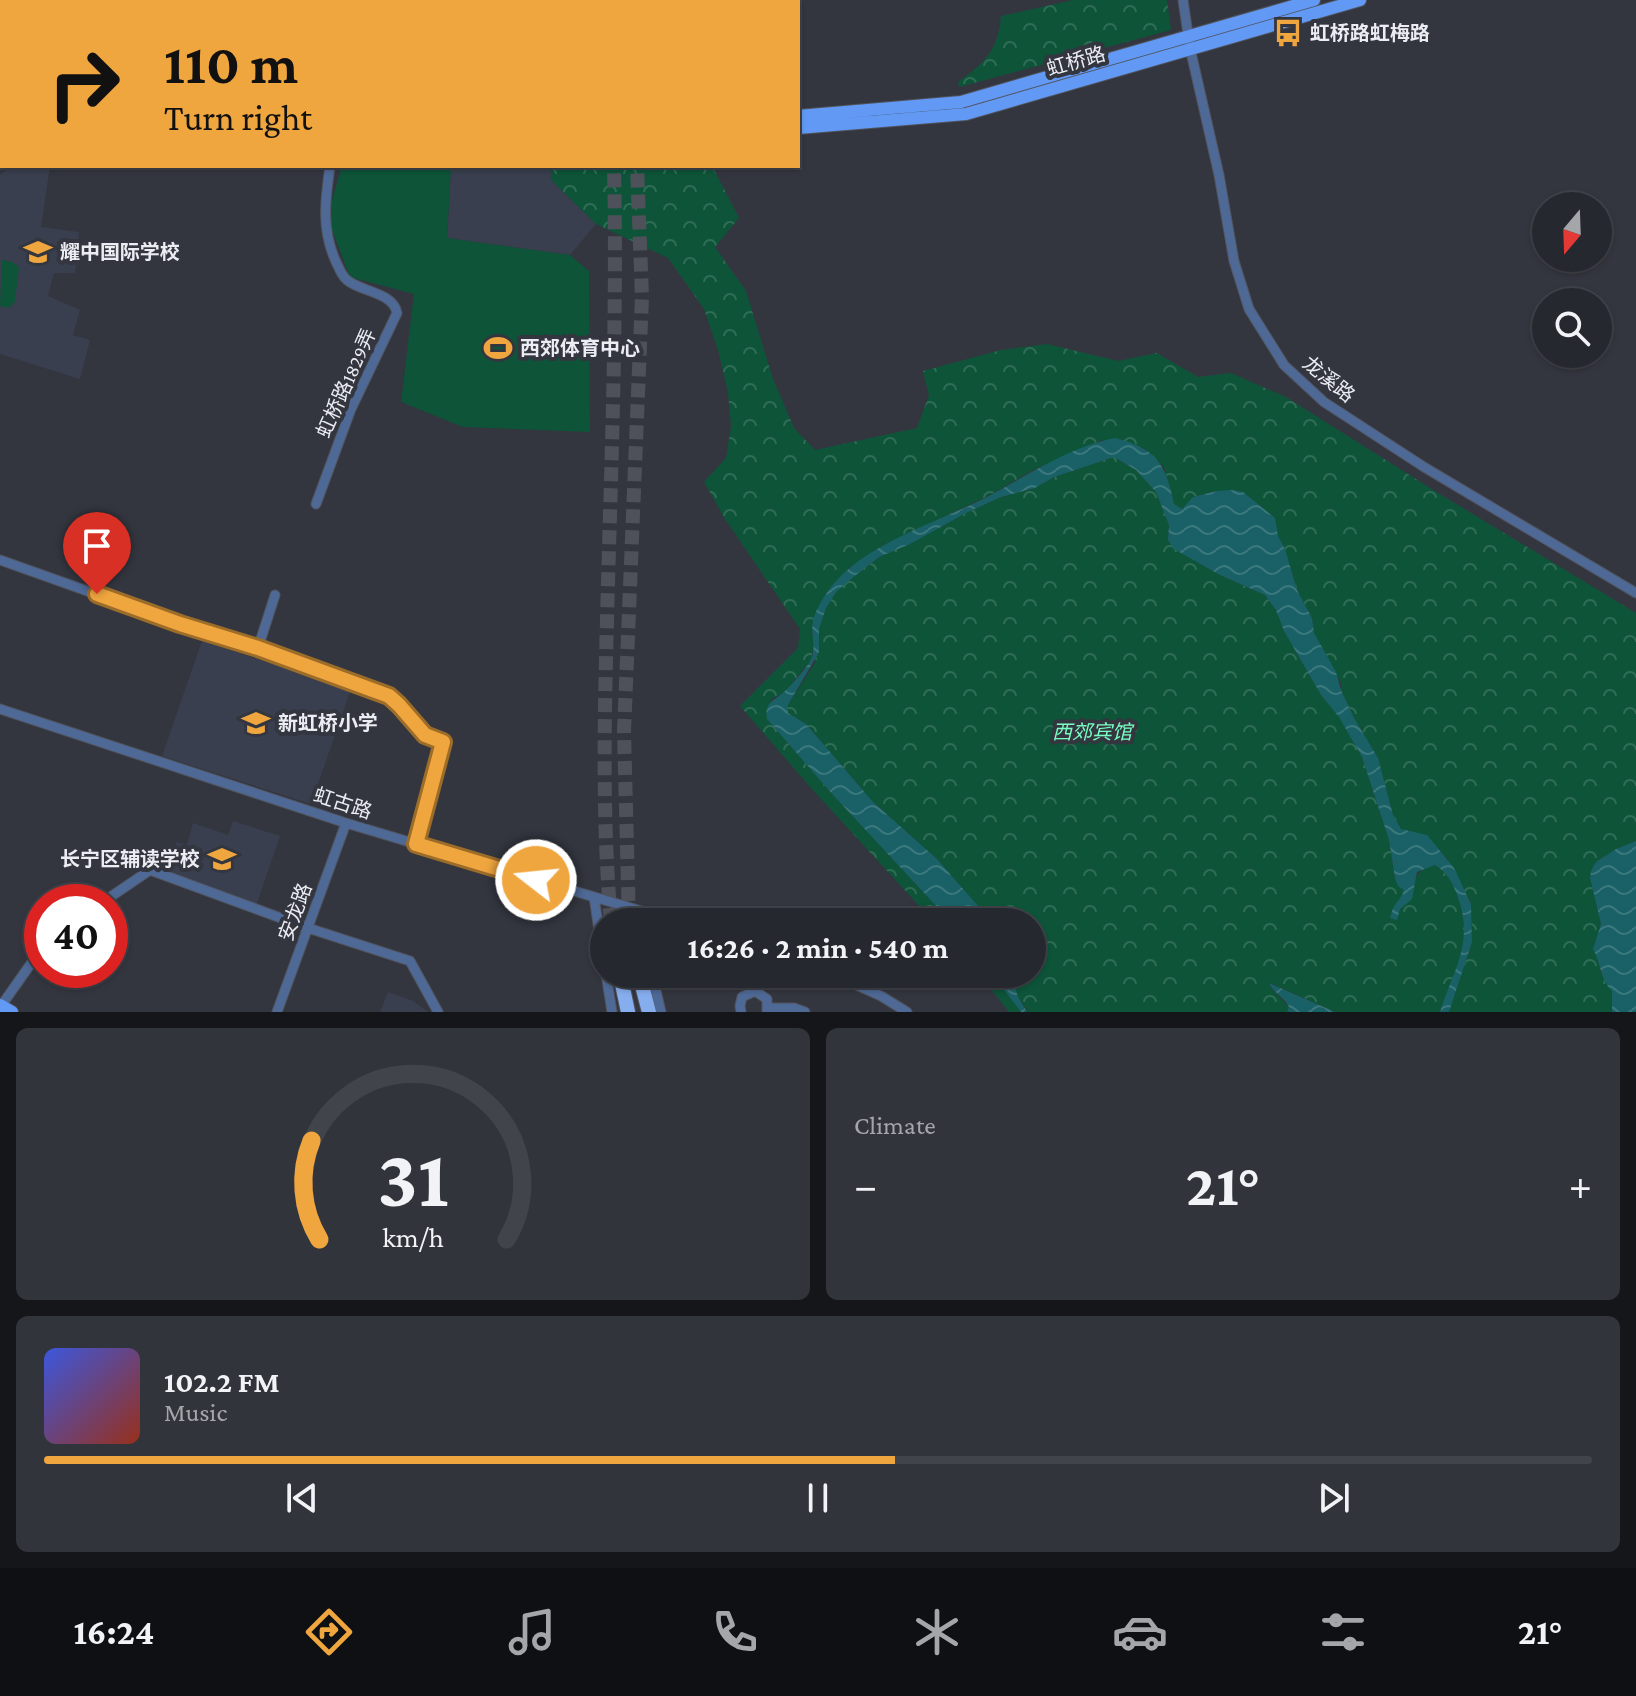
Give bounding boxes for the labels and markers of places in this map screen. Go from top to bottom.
bus stop icon: 虹桥路虹梅路 [1273,18,1303,48]
place label: 虹桥路虹梅路 [1310,22,1430,44]
school or university icon: 耀中国际学校 [23,237,53,267]
place label: 耀中国际学校 [60,241,180,263]
sports icon: 西郊体育中心 [483,333,513,363]
place label: 西郊体育中心 [520,337,640,359]
pin [63,512,131,594]
school or university icon: 新虹桥小学 [241,708,271,738]
place label: 新虹桥小学 [278,712,378,734]
school or university icon: 长宁区辅读学校 [207,844,237,874]
place label: 长宁区辅读学校 [60,848,200,870]

